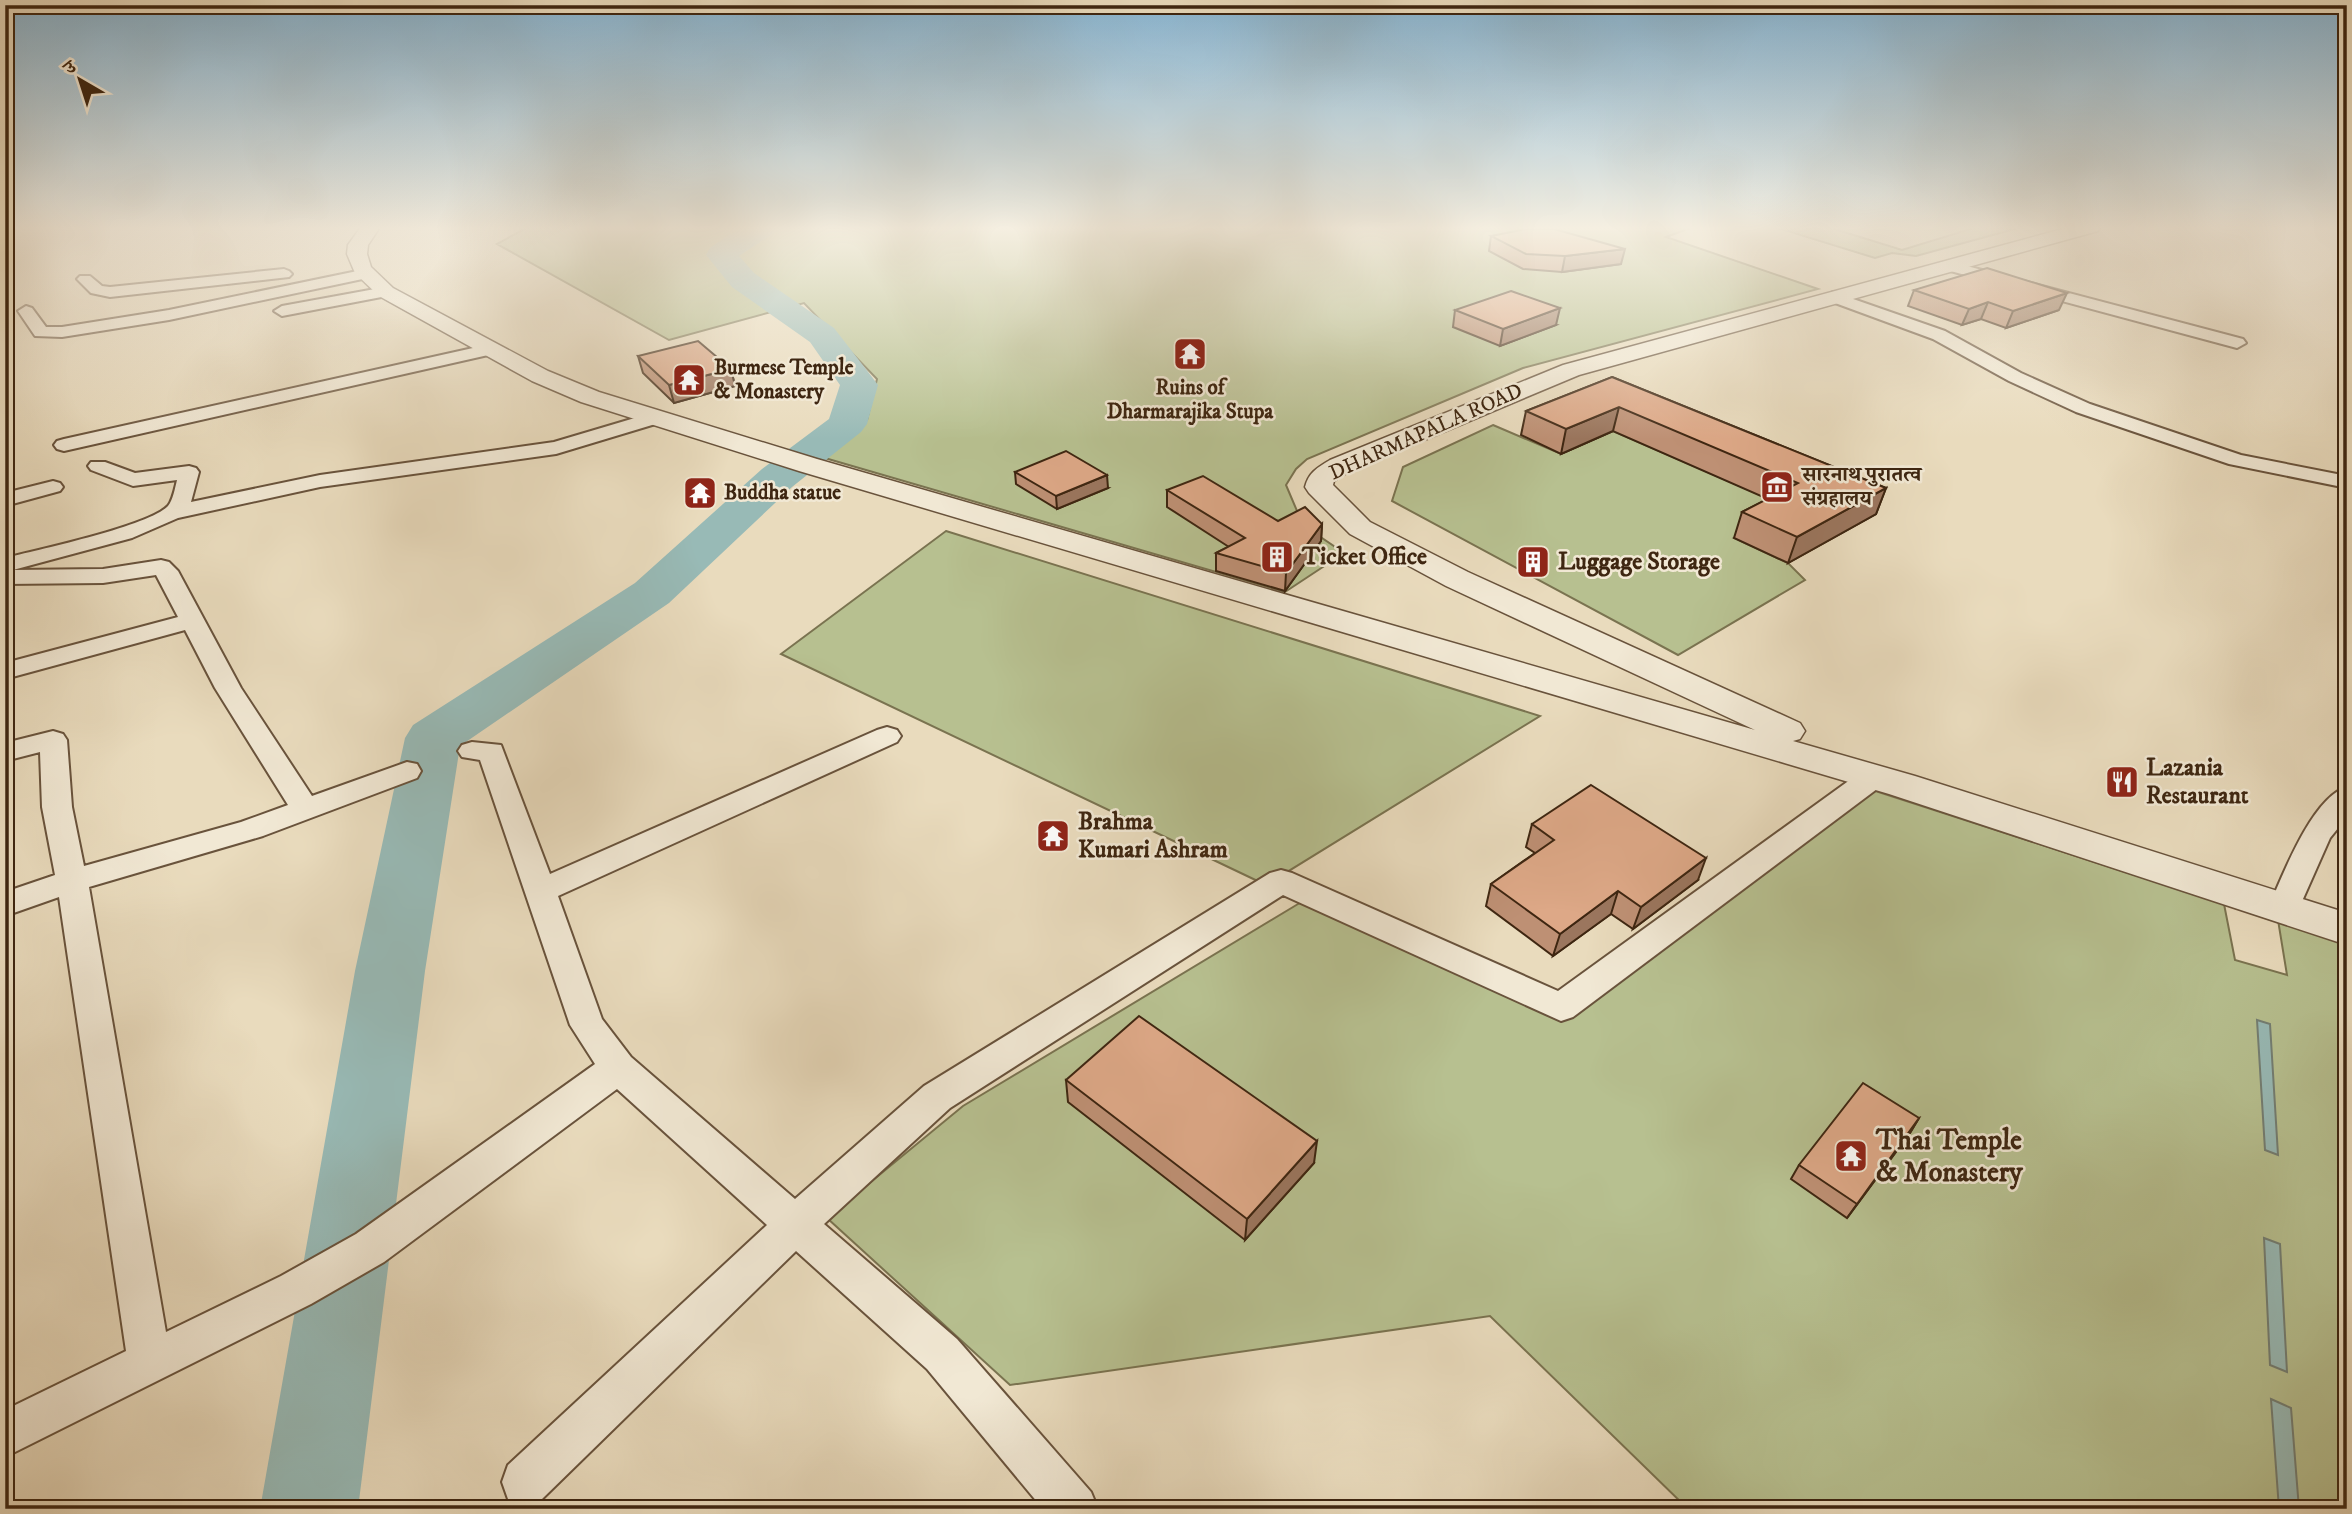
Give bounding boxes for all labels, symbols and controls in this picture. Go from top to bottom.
north arrow [46,46,116,116]
text: उ [58,55,82,81]
temple icon: Ruins of Dharmarajika Stupa [1171,335,1209,373]
place label: Burmese Temple & Monastery [714,355,854,405]
temple icon: Burmese Temple & Monastery [670,361,708,399]
place label: Ruins of Dharmarajika Stupa [1107,375,1274,426]
street label: DHARMAPALA ROAD [1325,378,1527,486]
place label: सारनाथ पुरातत्व संग्रहालय [1800,462,1923,512]
museum icon: सारनाथ पुरातत्व संग्रहालय [1758,468,1796,506]
temple icon: Buddha statue [681,474,719,512]
place label: Buddha statue [724,480,841,506]
building icon: Ticket Office [1258,538,1296,576]
place label: Ticket Office [1301,542,1427,572]
building icon: Luggage Storage [1514,543,1552,581]
place label: Luggage Storage [1558,547,1720,577]
place label: Lazania Restaurant [2146,753,2249,811]
restaurant icon: Lazania Restaurant [2103,763,2141,801]
place label: Brahma Kumari Ashram [1078,807,1228,865]
temple icon: Brahma Kumari Ashram [1034,817,1072,855]
place label: Thai Temple & Monastery [1875,1123,2023,1190]
temple icon: Thai Temple & Monastery [1832,1137,1870,1175]

